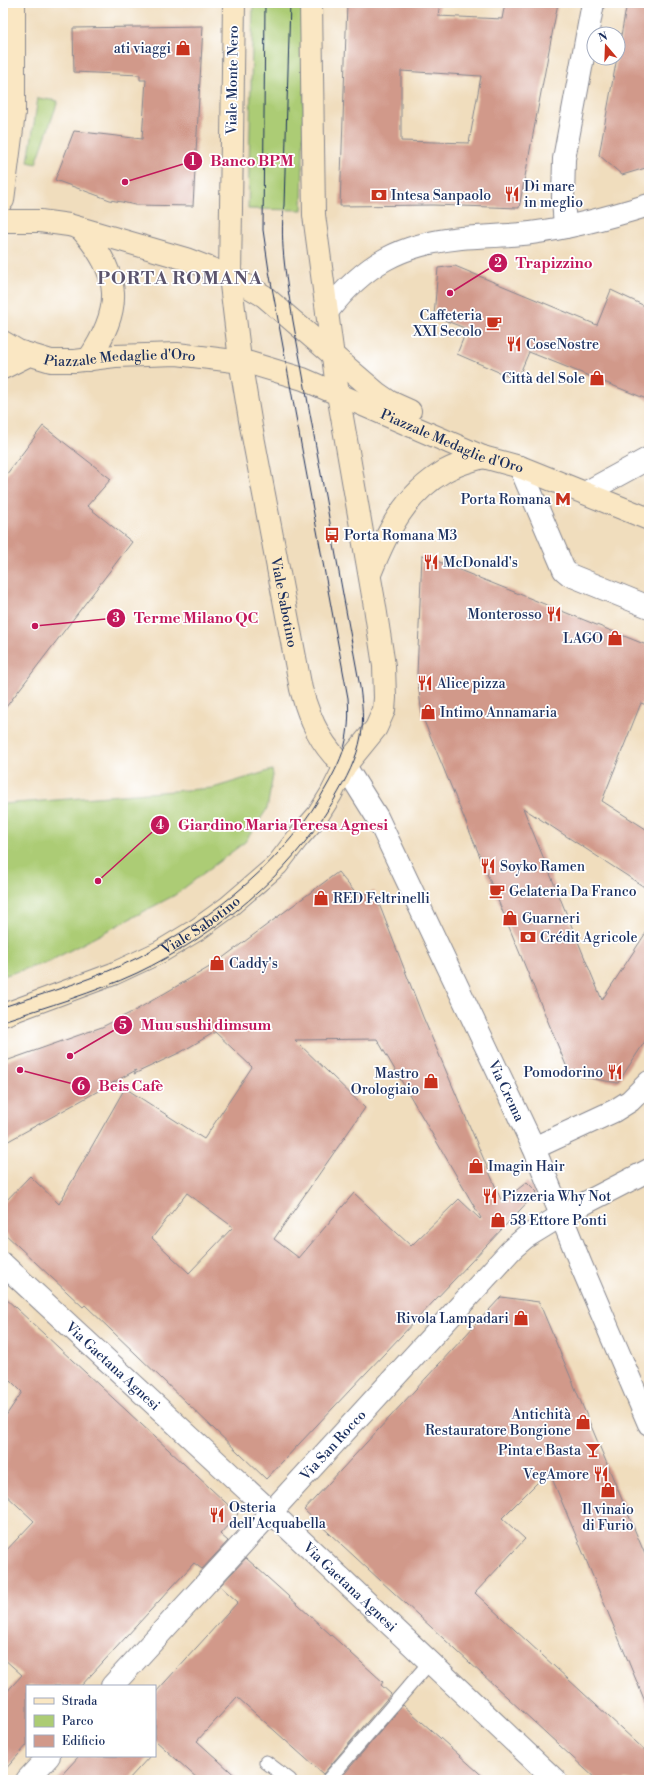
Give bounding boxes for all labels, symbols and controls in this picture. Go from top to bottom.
street label: Viale Monte Nero [223,25,243,136]
north arrow [586,26,626,66]
text: N [597,29,610,46]
shop icon: ati viaggi [174,39,192,57]
place label: ati viaggi [114,40,171,58]
callout: Banco BPM [183,147,302,174]
text: Banco BPM [210,152,294,171]
text: 1 [190,154,196,169]
place label: Di mare in meglio [524,178,583,212]
restaurant icon: Di mare in meglio [503,185,521,203]
bank icon: Intesa Sanpaolo [370,186,388,204]
place label: Intesa Sanpaolo [391,187,491,205]
callout: Trapizzino [488,250,601,277]
text: Trapizzino [515,254,593,273]
text: 2 [494,256,502,271]
district label: PORTA ROMANA [97,267,263,290]
place label: Caffeteria XXI Secolo [412,307,483,341]
cafe icon: Caffeteria XXI Secolo [485,314,503,332]
restaurant icon: CoseNostre [505,335,523,353]
place label: CoseNostre [526,336,599,354]
street label: Piazzale Medaglie d'Oro [41,346,197,371]
shop icon: Città del Sole [588,369,606,387]
place label: Città del Sole [502,370,585,388]
street label: Piazzale Medaglie d'Oro [378,406,526,478]
metro station icon: Porta Romana [554,490,572,508]
place label: Porta Romana [461,491,552,509]
bus stop icon: Porta Romana M3 [323,526,341,544]
place label: Porta Romana M3 [344,527,458,545]
restaurant icon: McDonald's [422,553,440,571]
place label: McDonald's [443,554,518,572]
street label: Viale Sabotino [266,555,301,649]
callout: Terme Milano QC [106,604,266,631]
restaurant icon: Monterosso [545,605,563,623]
place label: Monterosso [468,606,542,624]
text: Terme Milano QC [134,609,258,628]
text: 3 [112,611,120,626]
shop icon: LAGO [606,629,624,647]
place label: LAGO [563,630,603,648]
restaurant icon: Alice pizza [416,674,434,692]
place label: Alice pizza [436,675,507,693]
shop icon: Intimo Annamaria [419,703,437,721]
place label: Intimo Annamaria [440,704,558,722]
callout: Giardino Maria Teresa Agnesi [150,812,396,839]
text: Giardino Maria Teresa Agnesi [178,816,388,835]
text: 4 [156,818,164,833]
restaurant icon: Soyko Ramen [479,857,497,875]
place label: Soyko Ramen [500,858,586,876]
cafe icon: Gelateria Da Franco [488,882,506,900]
place label: Gelateria Da Franco [509,883,637,901]
shop icon: RED Feltrinelli [312,889,330,907]
place label: RED Feltrinelli [333,890,430,908]
street label: Viale Sabotino [157,892,245,960]
shop icon: Guarneri [501,909,519,927]
place label: Guarneri [522,910,580,928]
bank icon: Crédit Agricole [519,928,537,946]
place label: Crédit Agricole [540,929,638,947]
shop icon: Caddy's [208,954,226,972]
place label: Caddy's [229,955,278,973]
callout: Muu sushi dimsum [113,1012,279,1039]
text: Muu sushi dimsum [141,1016,272,1035]
text: 5 [119,1018,127,1033]
street label: Via Crema [483,1057,528,1125]
restaurant icon: Pomodorino [606,1063,624,1081]
place label: Pomodorino [523,1064,603,1082]
place label: Mastro Orologiaio [351,1065,419,1099]
callout: Beis Cafè [71,1072,172,1099]
shop icon: Mastro Orologiaio [422,1072,440,1090]
text: Beis Cafè [99,1077,163,1096]
text: 6 [77,1079,85,1094]
shop icon: Imagin Hair [467,1157,485,1175]
place label: Imagin Hair [488,1158,565,1176]
restaurant icon: Pizzeria Why Not [481,1187,499,1205]
place label: Pizzeria Why Not [502,1188,611,1206]
shop icon: 58 Ettore Ponti [489,1211,507,1229]
place label: 58 Ettore Ponti [510,1212,607,1230]
shop icon: Rivola Lampadari [512,1309,530,1327]
place label: Rivola Lampadari [396,1310,509,1328]
street label: Via Gaetana Agnesi [61,1318,164,1415]
street label: Via San Rocco [296,1406,371,1485]
place label: Antichità Restauratore Bongione [425,1406,572,1440]
shop icon: Antichità Restauratore Bongione [574,1413,592,1431]
bar icon: Pinta e Basta [584,1441,602,1459]
place label: Pinta e Basta [498,1442,582,1460]
restaurant icon: VegAmore [592,1465,610,1483]
place label: VegAmore [522,1466,589,1484]
shop icon: Il vinaio di Furio [599,1481,617,1499]
place label: Osteria dell'Acquabella [229,1499,327,1533]
place label: Il vinaio di Furio [582,1501,634,1535]
restaurant icon: Osteria dell'Acquabella [208,1506,226,1524]
street label: Via Gaetana Agnesi [298,1538,400,1636]
legend [26,1685,156,1757]
text: Strada [62,1694,98,1709]
text: Parco [62,1714,94,1729]
text: Edificio [62,1734,105,1749]

